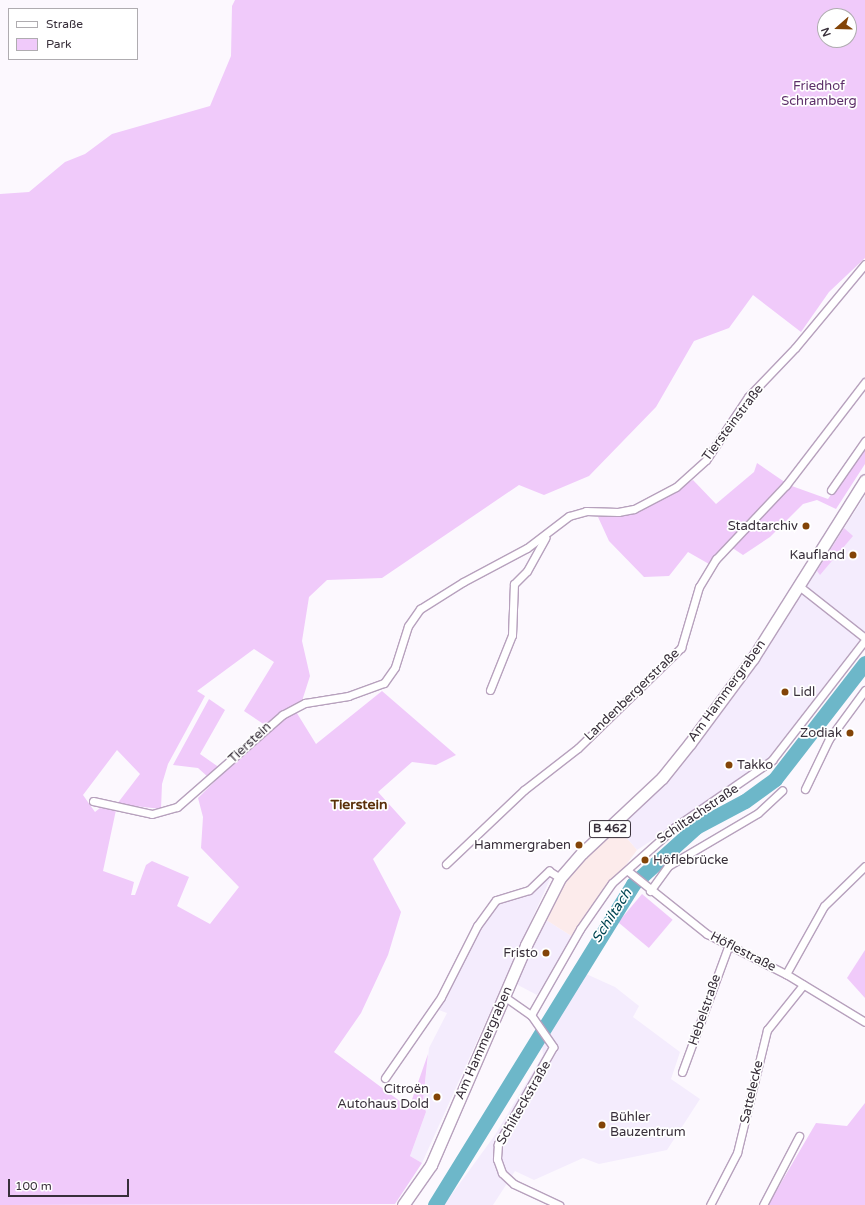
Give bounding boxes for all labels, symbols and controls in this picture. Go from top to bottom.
legend [8,8,138,60]
north arrow [817,8,857,48]
text: Straße [46,17,83,31]
text: N [819,26,834,38]
text: Park [46,37,72,51]
park label: Friedhof Schramberg [781,79,857,110]
street label: Tiersteinstraße [699,382,767,464]
place label: Stadtarchiv [728,518,798,534]
marker: Stadtarchiv [801,521,811,531]
place label: Kaufland [789,547,845,563]
marker: Kaufland [848,550,858,560]
street label: Am Hammergraben [685,637,769,745]
street label: Landenbergerstraße [581,646,683,744]
place label: Lidl [793,684,815,700]
marker: Lidl [780,687,790,697]
street label: Tierstein [225,719,275,767]
place label: Zodiak [800,725,842,741]
marker: Zodiak [845,728,855,738]
place label: Takko [737,757,773,773]
marker: Takko [724,760,734,770]
street label: Schiltachstraße [654,781,742,847]
district label: Tierstein [330,797,388,813]
road number: B 462 [588,819,632,839]
place label: Hammergraben [474,837,571,853]
marker: Hammergraben [574,840,584,850]
place label: Höflebrücke [653,852,728,868]
marker: Höflebrücke [640,855,650,865]
water label: Schiltach [588,886,636,946]
street label: Höflestraße [707,929,779,975]
place label: Fristo [503,945,538,961]
marker: Fristo [541,948,551,958]
street label: Hebelstraße [685,972,725,1048]
street label: Am Hammergraben [452,984,516,1102]
street label: Schilteckstraße [494,1058,554,1148]
street label: Sattelecke [737,1059,767,1125]
place label: Citroën Autohaus Dold [337,1082,429,1113]
marker: Citroën Autohaus Dold [432,1092,442,1102]
place label: Bühler Bauzentrum [610,1110,686,1141]
marker: Bühler Bauzentrum [597,1120,607,1130]
scale bar [10,1171,131,1197]
text: 100 m [15,1179,52,1193]

